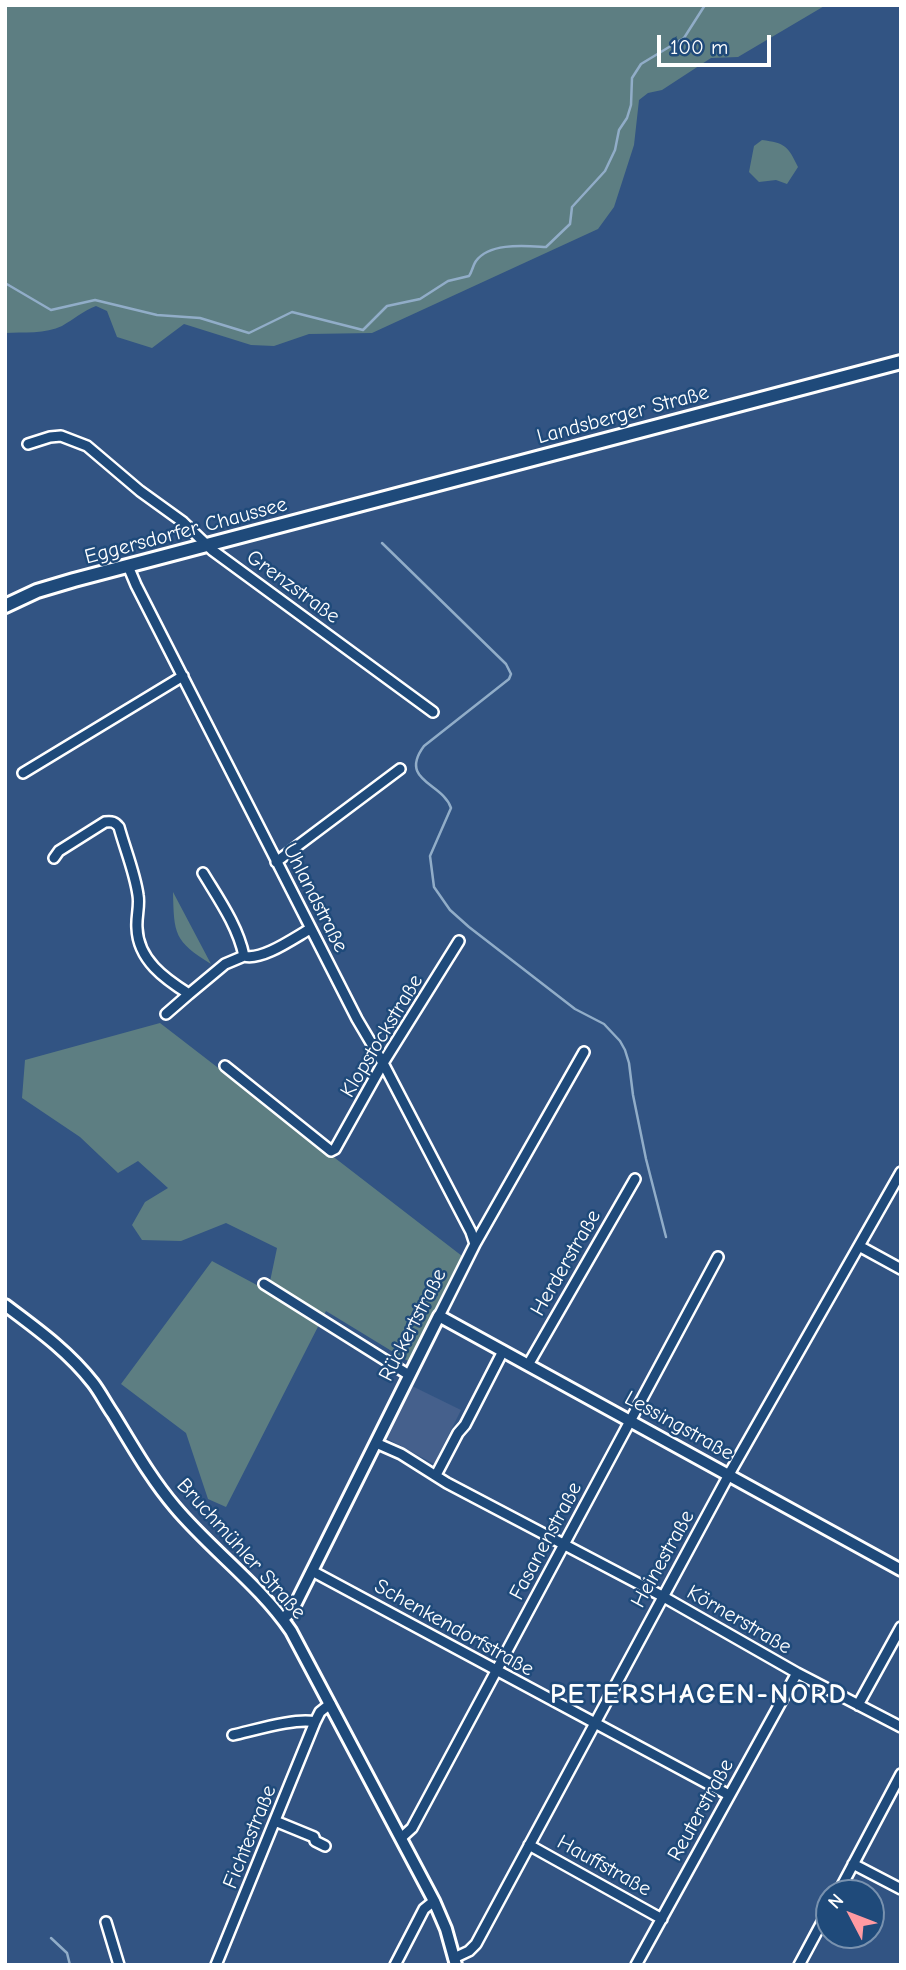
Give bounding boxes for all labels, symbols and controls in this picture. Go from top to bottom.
scale bar [661,21,775,65]
text: 100 m [670,35,728,59]
street label: Landsberger Straße [534,380,712,450]
street label: Eggersdorfer Chaussee [82,492,290,570]
street label: Grenzstraße [241,545,345,629]
street label: Uhlandstraße [277,839,353,957]
street label: Klopstockstraße [335,970,429,1102]
street label: Herderstraße [525,1205,607,1321]
street label: Rückertstraße [374,1264,452,1386]
street label: Lessingstraße [620,1386,738,1466]
street label: Bruchmühler Straße [171,1473,311,1625]
street label: Fasanenstraße [504,1478,588,1604]
street label: Heinestraße [626,1506,700,1612]
street label: Schenkendorfstraße [370,1574,538,1682]
street label: Körnerstraße [682,1580,796,1660]
district label: PETERSHAGEN-NORD [552,1678,846,1712]
street label: Reuterstraße [663,1755,739,1865]
street label: Fichtestraße [218,1782,282,1892]
street label: Hauffstraße [553,1830,655,1902]
north arrow [815,1879,885,1949]
text: N [824,1889,848,1913]

